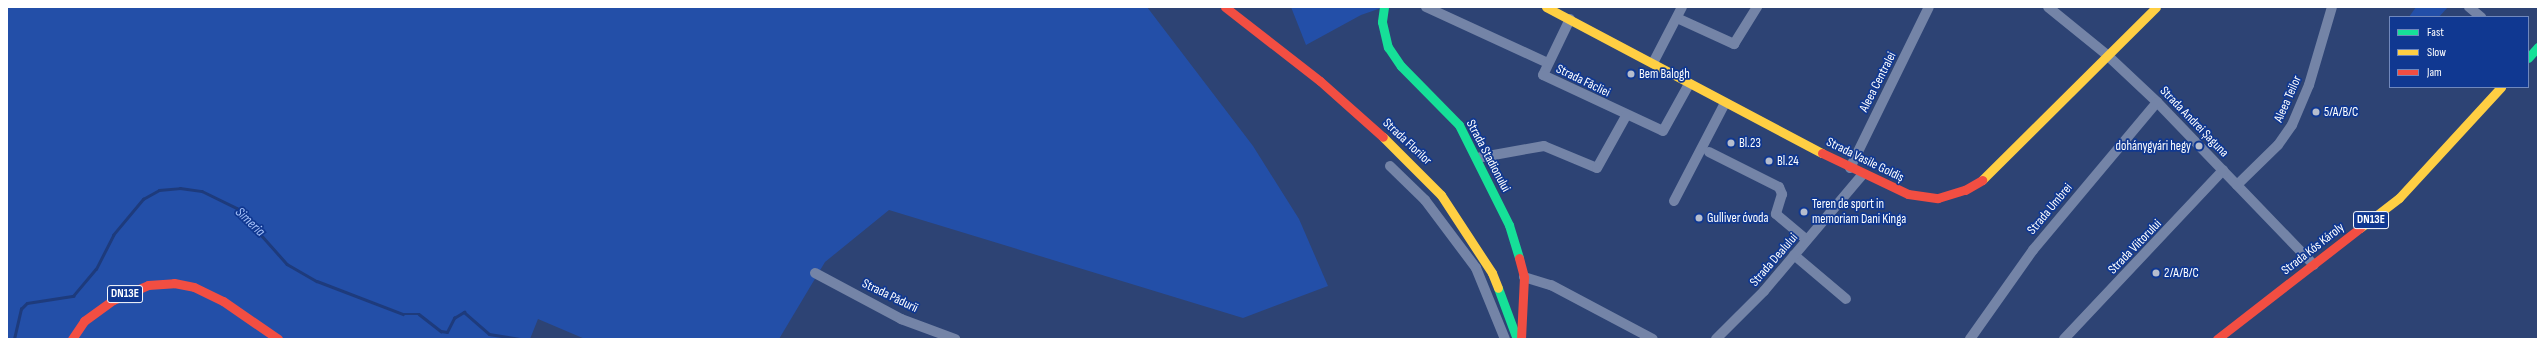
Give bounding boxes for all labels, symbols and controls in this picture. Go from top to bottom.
legend [2389,16,2529,88]
text: Fast [2427,25,2444,40]
text: Slow [2427,45,2446,60]
street label: Aleea Centralei [1856,49,1900,115]
street label: Strada Făcliei [1553,61,1613,101]
text: Jam [2427,65,2442,80]
place label: Bem Balogh [1639,66,1690,82]
marker: Bem Balogh [1626,69,1636,79]
street label: Aleea Teilor [2271,73,2305,125]
street label: Strada Andrei Șaguna [2156,83,2232,161]
place label: 5/A/B/C [2324,104,2358,120]
marker: 5/A/B/C [2311,107,2321,117]
street label: Strada Florilor [1379,115,1435,169]
street label: Strada Stadionului [1462,117,1514,195]
street label: Strada Vasile Goldiș [1824,134,1906,186]
place label: Bl.23 [1739,135,1761,151]
marker: Bl.23 [1726,138,1736,148]
place label: dohánygyári hegy [2116,138,2191,154]
marker: dohánygyári hegy [2194,141,2204,151]
place label: Bl.24 [1777,153,1799,169]
marker: Bl.24 [1764,156,1774,166]
street label: Strada Umbrei [2024,180,2076,238]
place label: Teren de sport in memoriam Dani Kinga [1812,197,1906,228]
water label: Simeria [232,204,268,240]
marker: Teren de sport in memoriam Dani Kinga [1799,207,1809,217]
place label: Gulliver óvoda [1707,210,1768,226]
road number: DN13E [2353,210,2389,230]
marker: Gulliver óvoda [1694,213,1704,223]
street label: Strada Viitorului [2105,216,2165,278]
street label: Strada Kós Károly [2278,220,2348,278]
street label: Strada Dealului [1747,230,1801,290]
place label: 2/A/B/C [2164,265,2199,281]
marker: 2/A/B/C [2151,268,2161,278]
street label: Strada Pădurii [859,276,921,316]
road number: DN13E [107,284,143,304]

